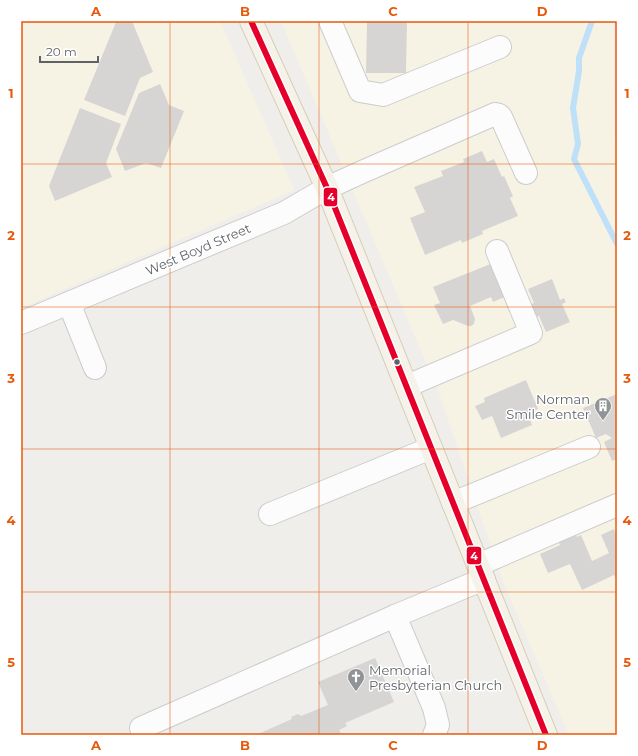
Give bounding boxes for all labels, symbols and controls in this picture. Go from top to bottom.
text: A [90,3,102,19]
text: B [240,3,250,19]
text: C [388,3,398,19]
text: D [537,3,548,19]
scale bar [40,38,98,64]
text: 20 m [46,44,77,59]
text: 1 [8,85,14,101]
text: 1 [624,85,630,101]
line badge: 4 [323,187,338,207]
text: 4 [327,190,335,204]
street label: West Boyd Street [143,220,253,278]
text: 2 [7,227,15,243]
text: 2 [623,227,631,243]
unlabelled marker [392,357,402,367]
text: 3 [6,370,15,386]
text: 3 [622,370,631,386]
place label: Norman Smile Center [506,391,590,422]
building icon: Norman Smile Center [593,396,613,421]
text: 4 [7,512,16,528]
text: 4 [623,512,632,528]
line badge: 4 [466,546,482,565]
text: 4 [470,549,478,563]
text: 5 [7,654,15,670]
text: 5 [623,654,631,670]
place label: Memorial Presbyterian Church [369,662,502,693]
church icon: Memorial Presbyterian Church [346,667,366,692]
text: A [90,737,102,753]
text: B [240,737,250,753]
text: C [388,737,398,753]
text: D [537,737,548,753]

